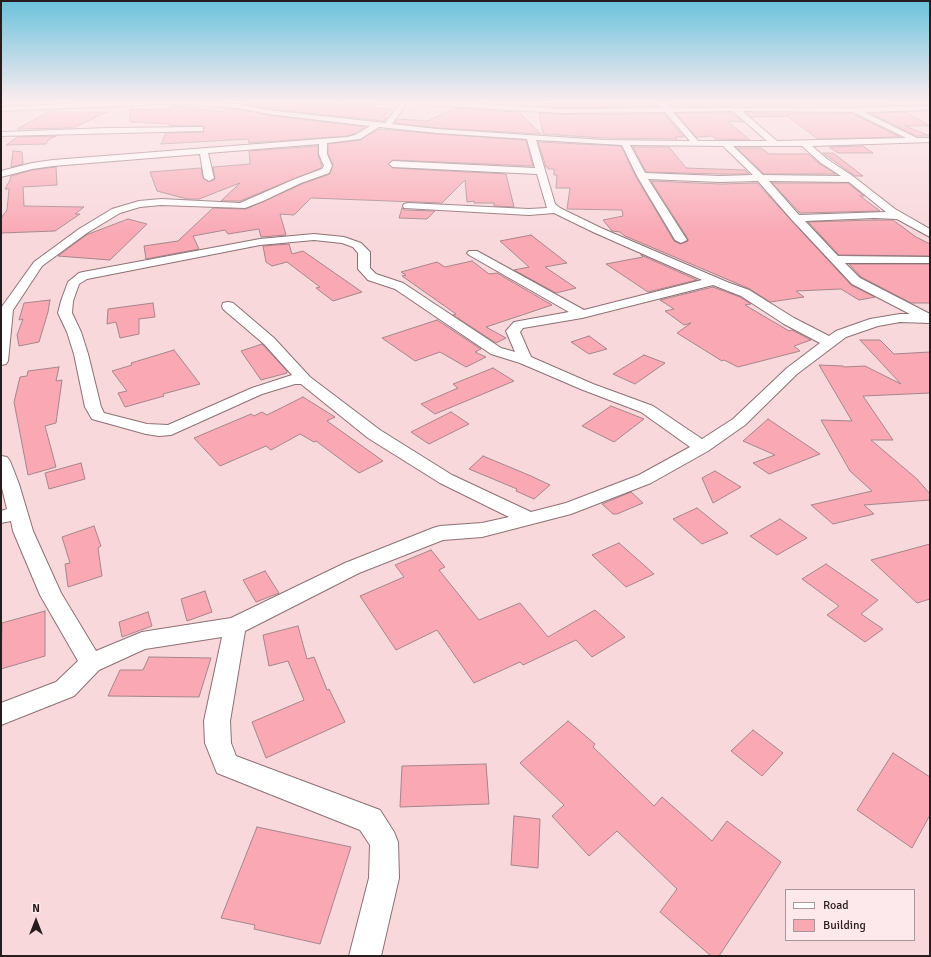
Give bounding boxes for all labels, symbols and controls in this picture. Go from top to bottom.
legend [785,889,915,941]
text: Road [823,898,849,913]
north arrow [16,901,56,941]
text: N [32,902,40,915]
text: Building [823,918,866,933]

